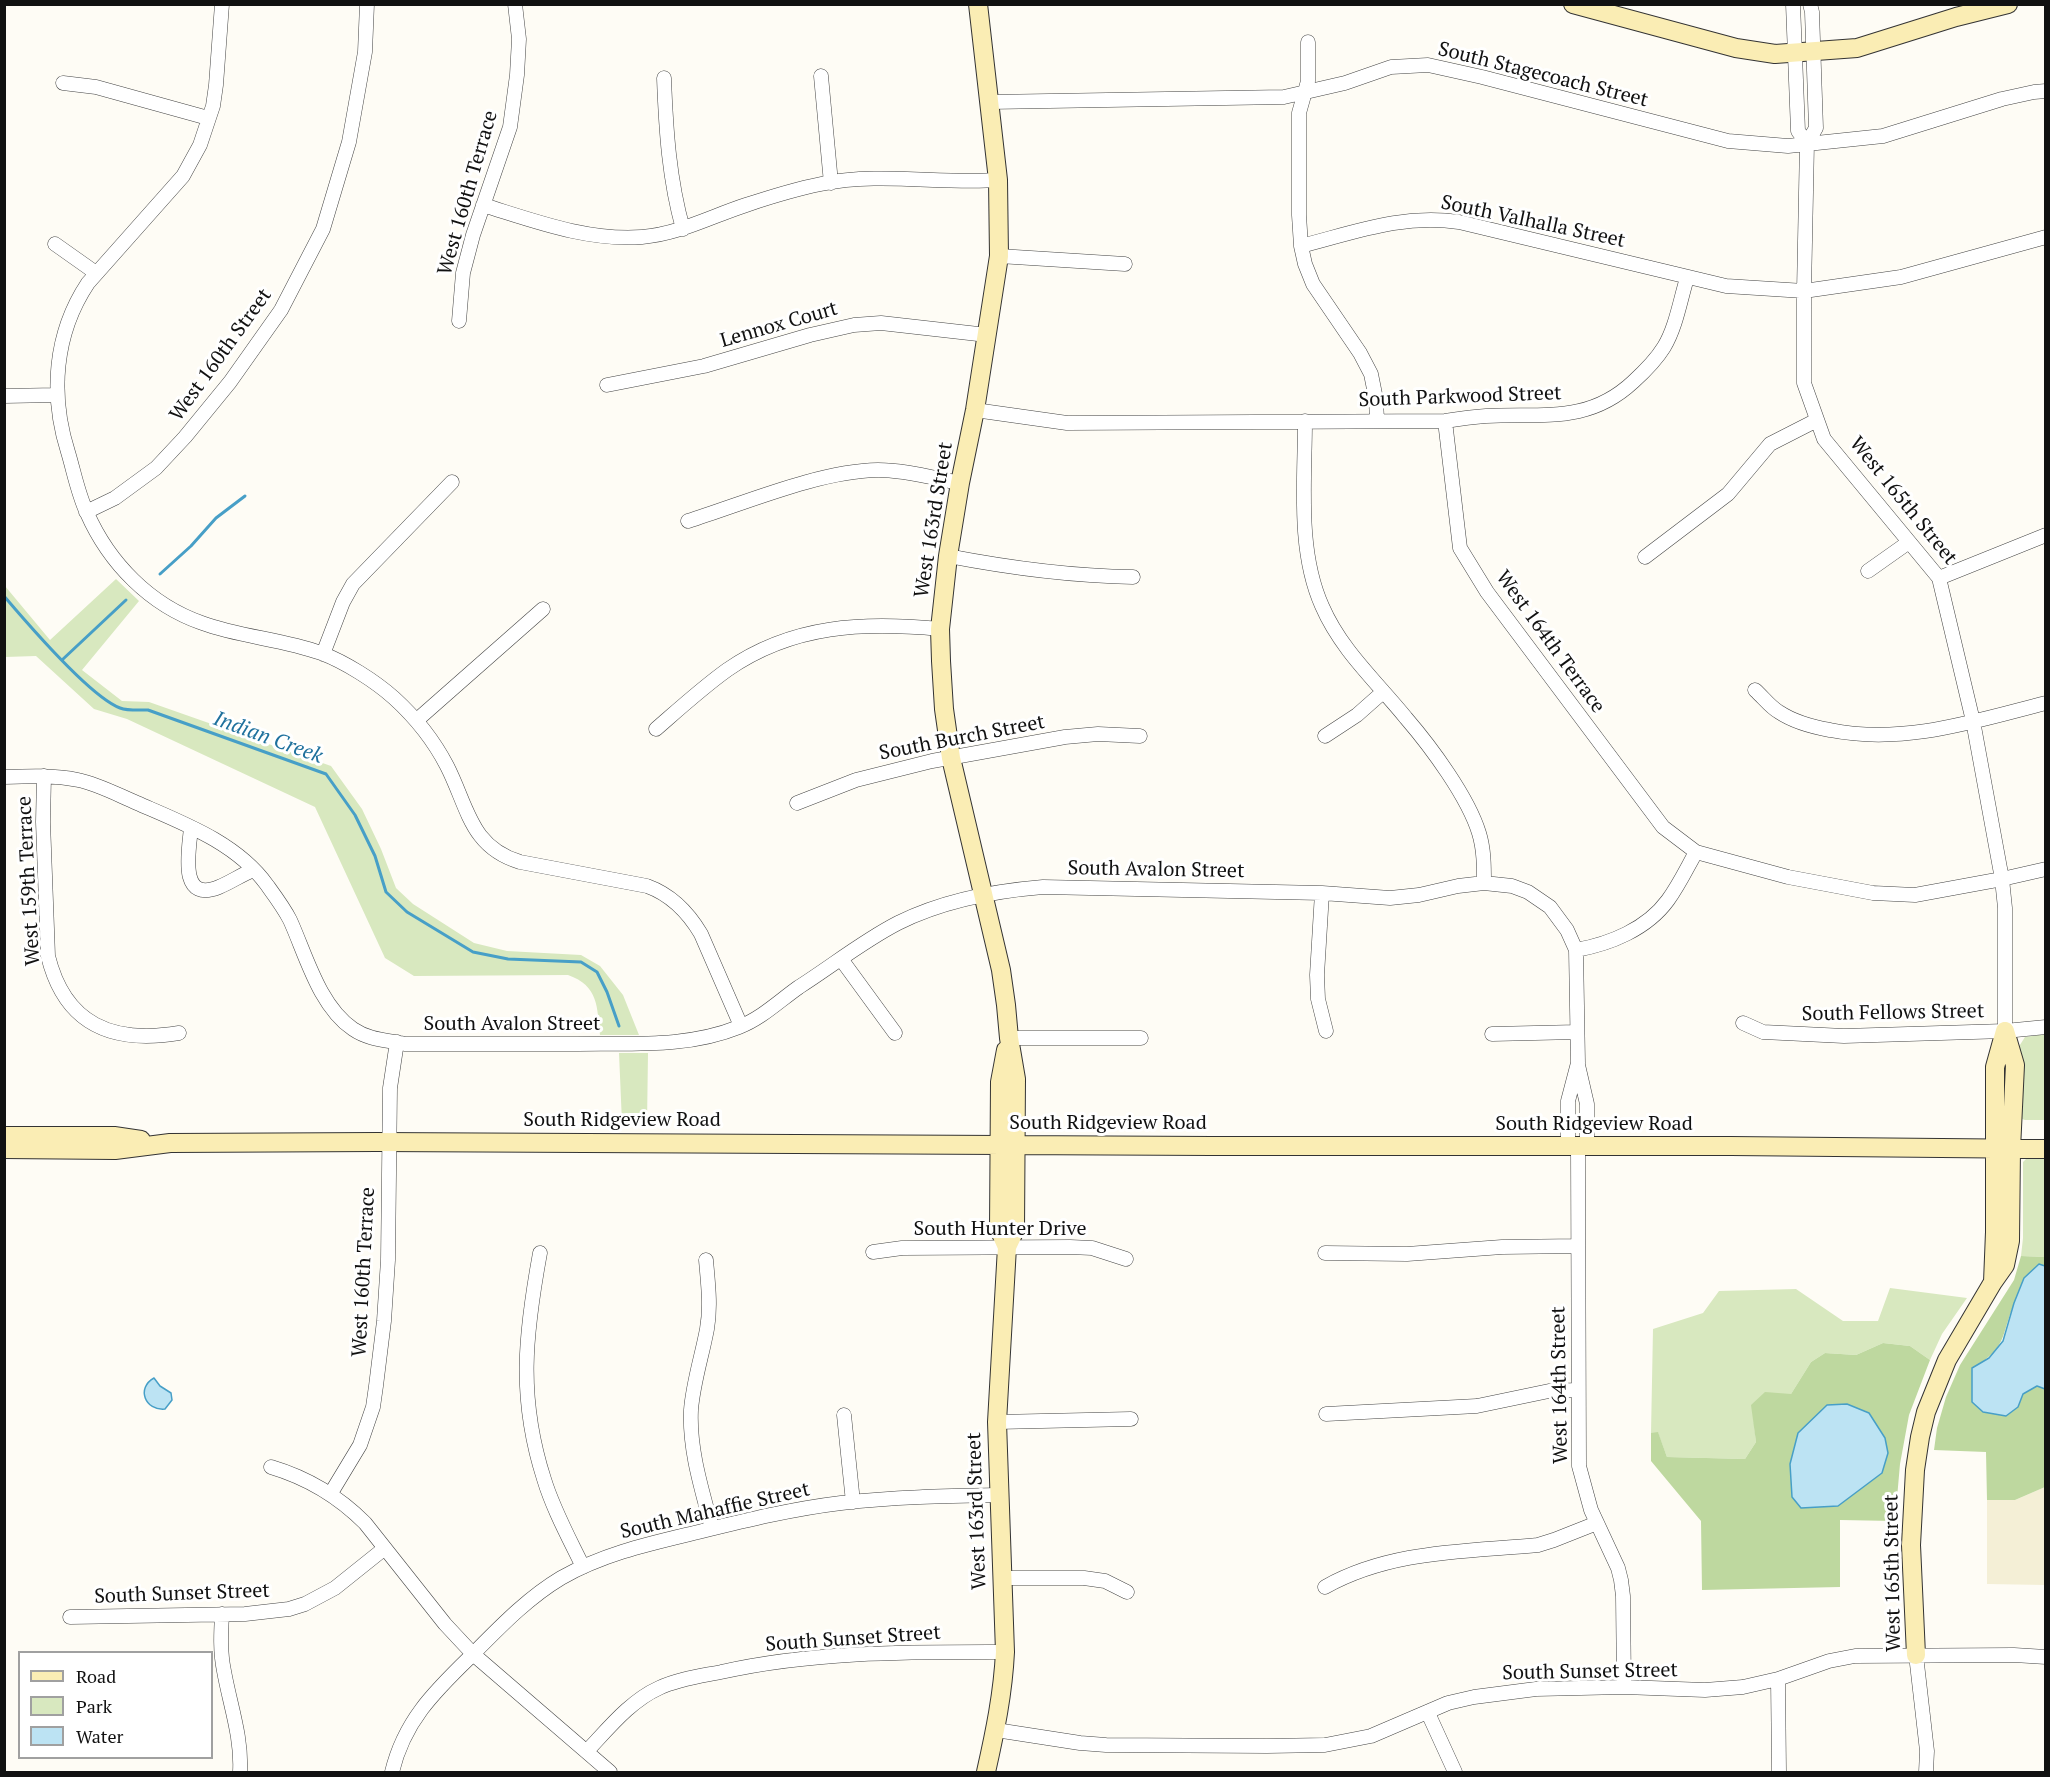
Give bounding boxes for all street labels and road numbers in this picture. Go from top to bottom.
street label: South Stagecoach Street [1436,37,1650,113]
street label: West 160th Terrace [433,108,503,278]
street label: South Valhalla Street [1439,191,1627,253]
street label: West 160th Street [165,284,277,426]
street label: Lennox Court [718,297,840,353]
street label: South Parkwood Street [1358,381,1562,413]
street label: West 165th Street [1844,432,1962,570]
street label: West 163rd Street [910,440,958,600]
street label: West 164th Terrace [1490,566,1610,718]
street label: South Burch Street [877,710,1047,766]
street label: West 159th Terrace [13,795,45,967]
street label: South Avalon Street [1067,856,1245,884]
street label: South Fellows Street [1802,999,1984,1027]
street label: South Avalon Street [424,1012,600,1036]
street label: South Ridgeview Road [523,1108,721,1132]
street label: South Ridgeview Road [1009,1111,1207,1135]
street label: South Ridgeview Road [1495,1112,1693,1136]
street label: West 160th Terrace [348,1186,380,1358]
street label: South Hunter Drive [914,1217,1086,1241]
street label: West 164th Street [1547,1306,1573,1464]
street label: West 163rd Street [962,1432,992,1590]
street label: South Mahaffie Street [618,1478,812,1544]
street label: West 165th Street [1880,1494,1906,1652]
street label: South Sunset Street [94,1579,270,1609]
street label: South Sunset Street [765,1621,941,1657]
street label: South Sunset Street [1502,1658,1678,1686]

